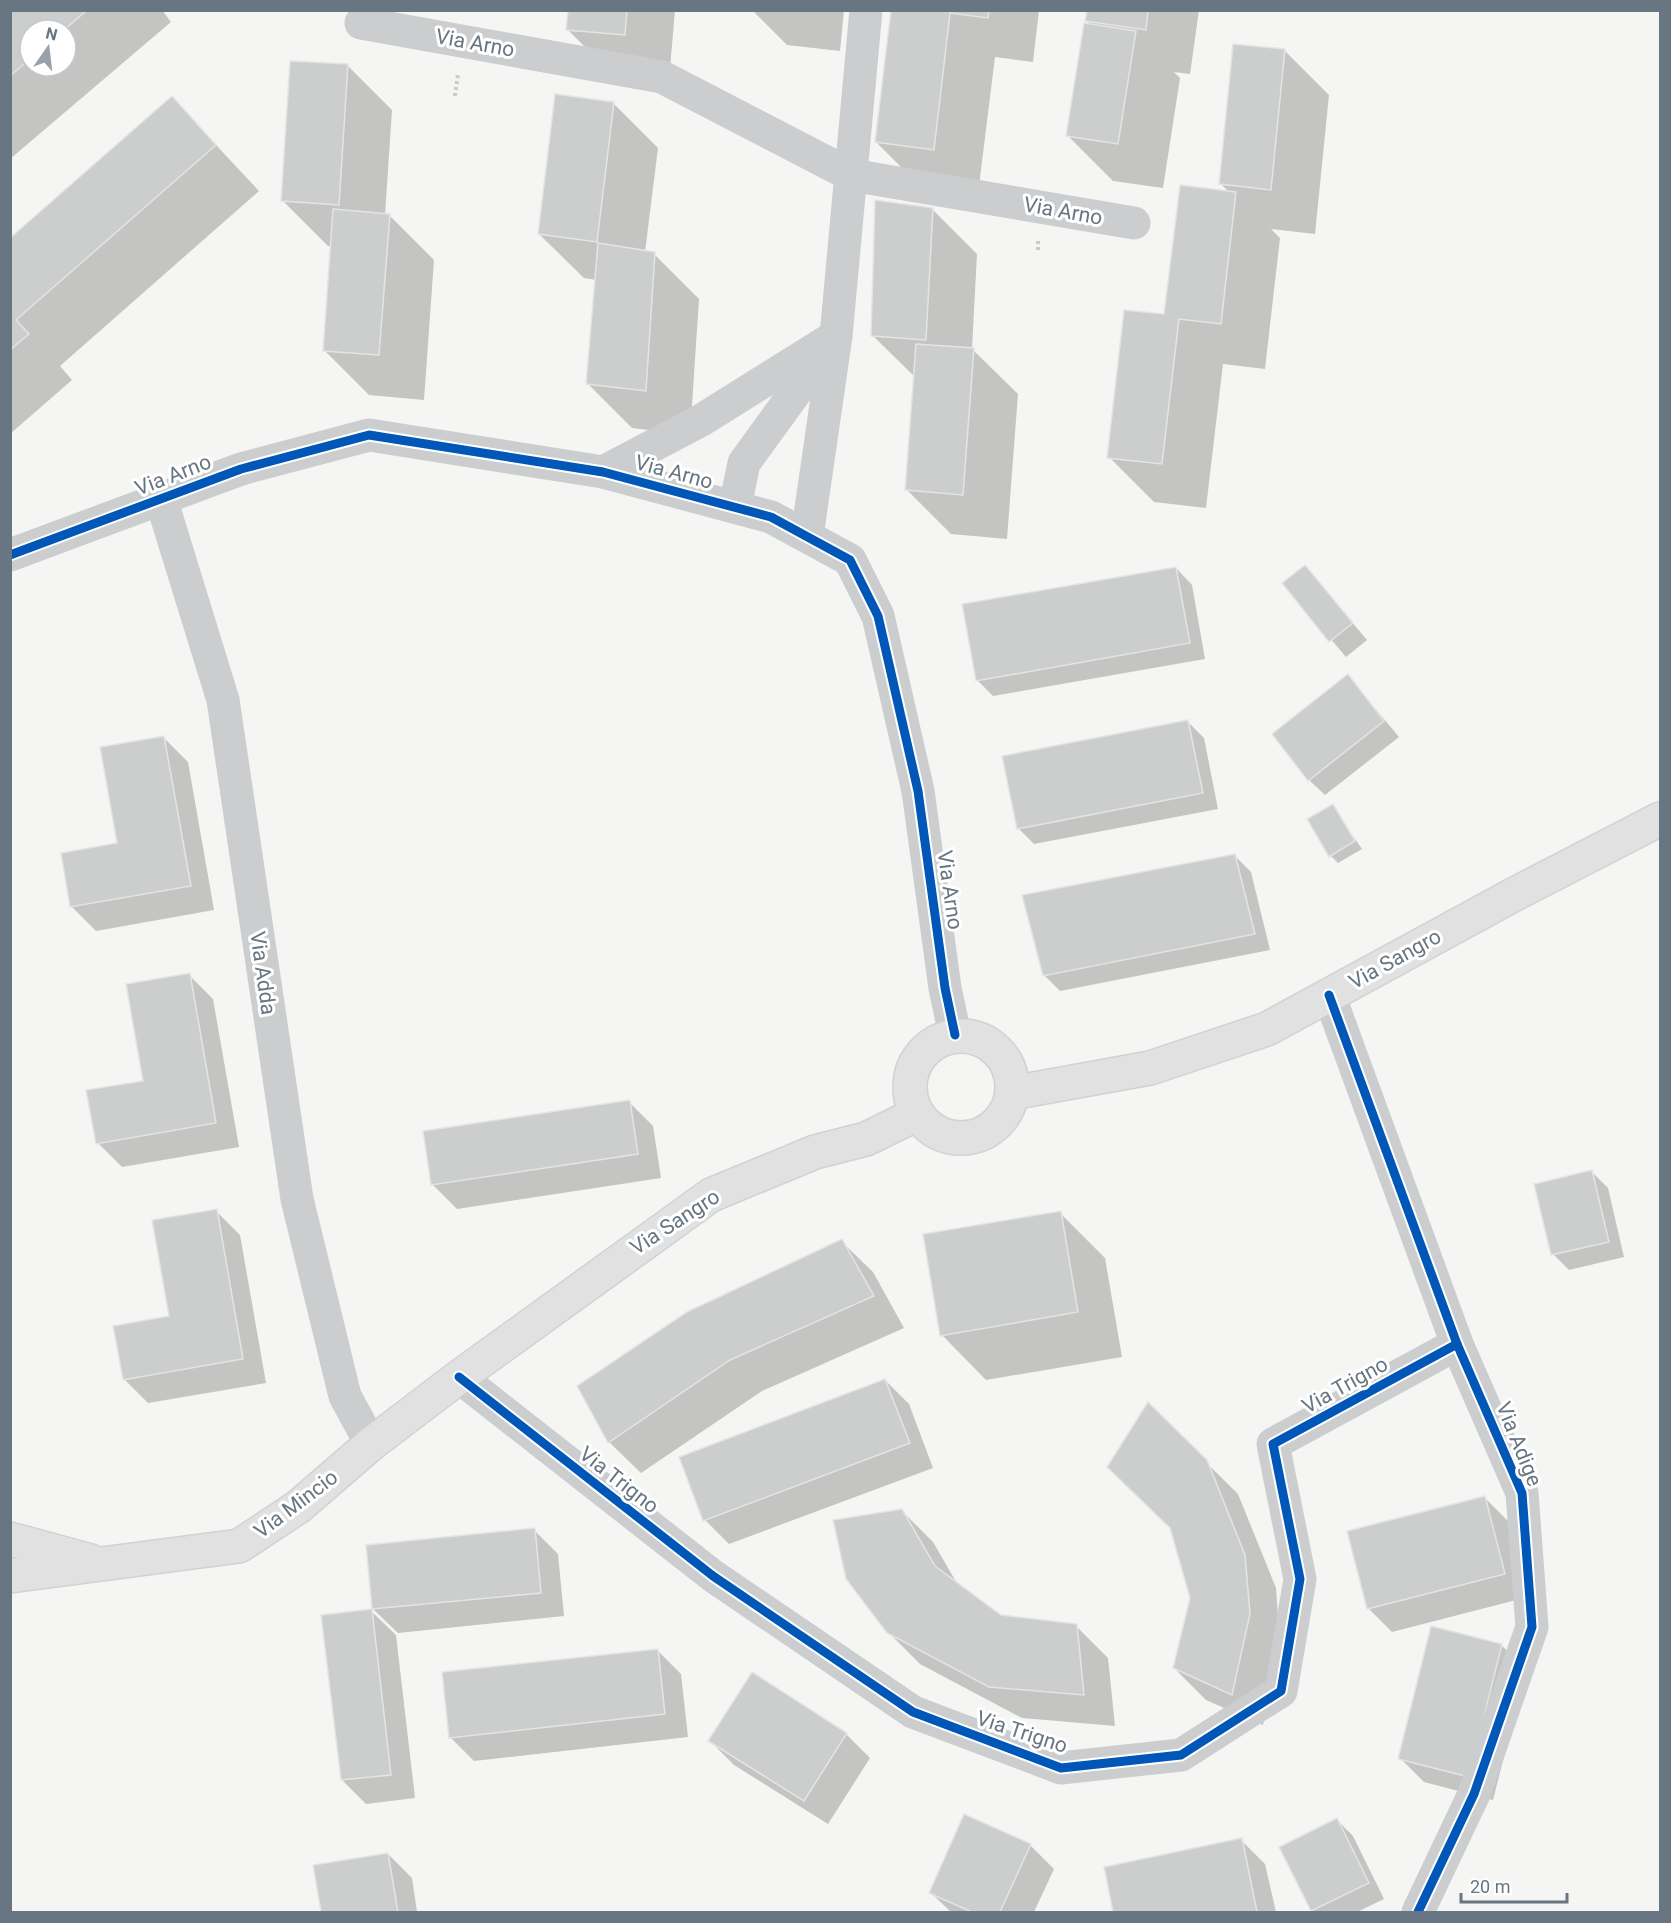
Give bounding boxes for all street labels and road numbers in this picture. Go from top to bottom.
street label: Via Arno [434,24,516,62]
street label: Via Arno [1022,192,1104,230]
street label: Via Arno [132,450,214,500]
street label: Via Arno [632,450,716,494]
street label: Via Arno [933,849,967,931]
street label: Via Sangro [1345,924,1445,994]
street label: Via Adda [245,930,281,1016]
street label: Via Sangro [626,1184,724,1260]
street label: Via Trigno [1298,1352,1392,1418]
street label: Via Adige [1491,1398,1547,1490]
street label: Via Trigno [575,1442,663,1518]
street label: Via Mincio [250,1465,342,1543]
street label: Via Trigno [974,1706,1070,1758]

